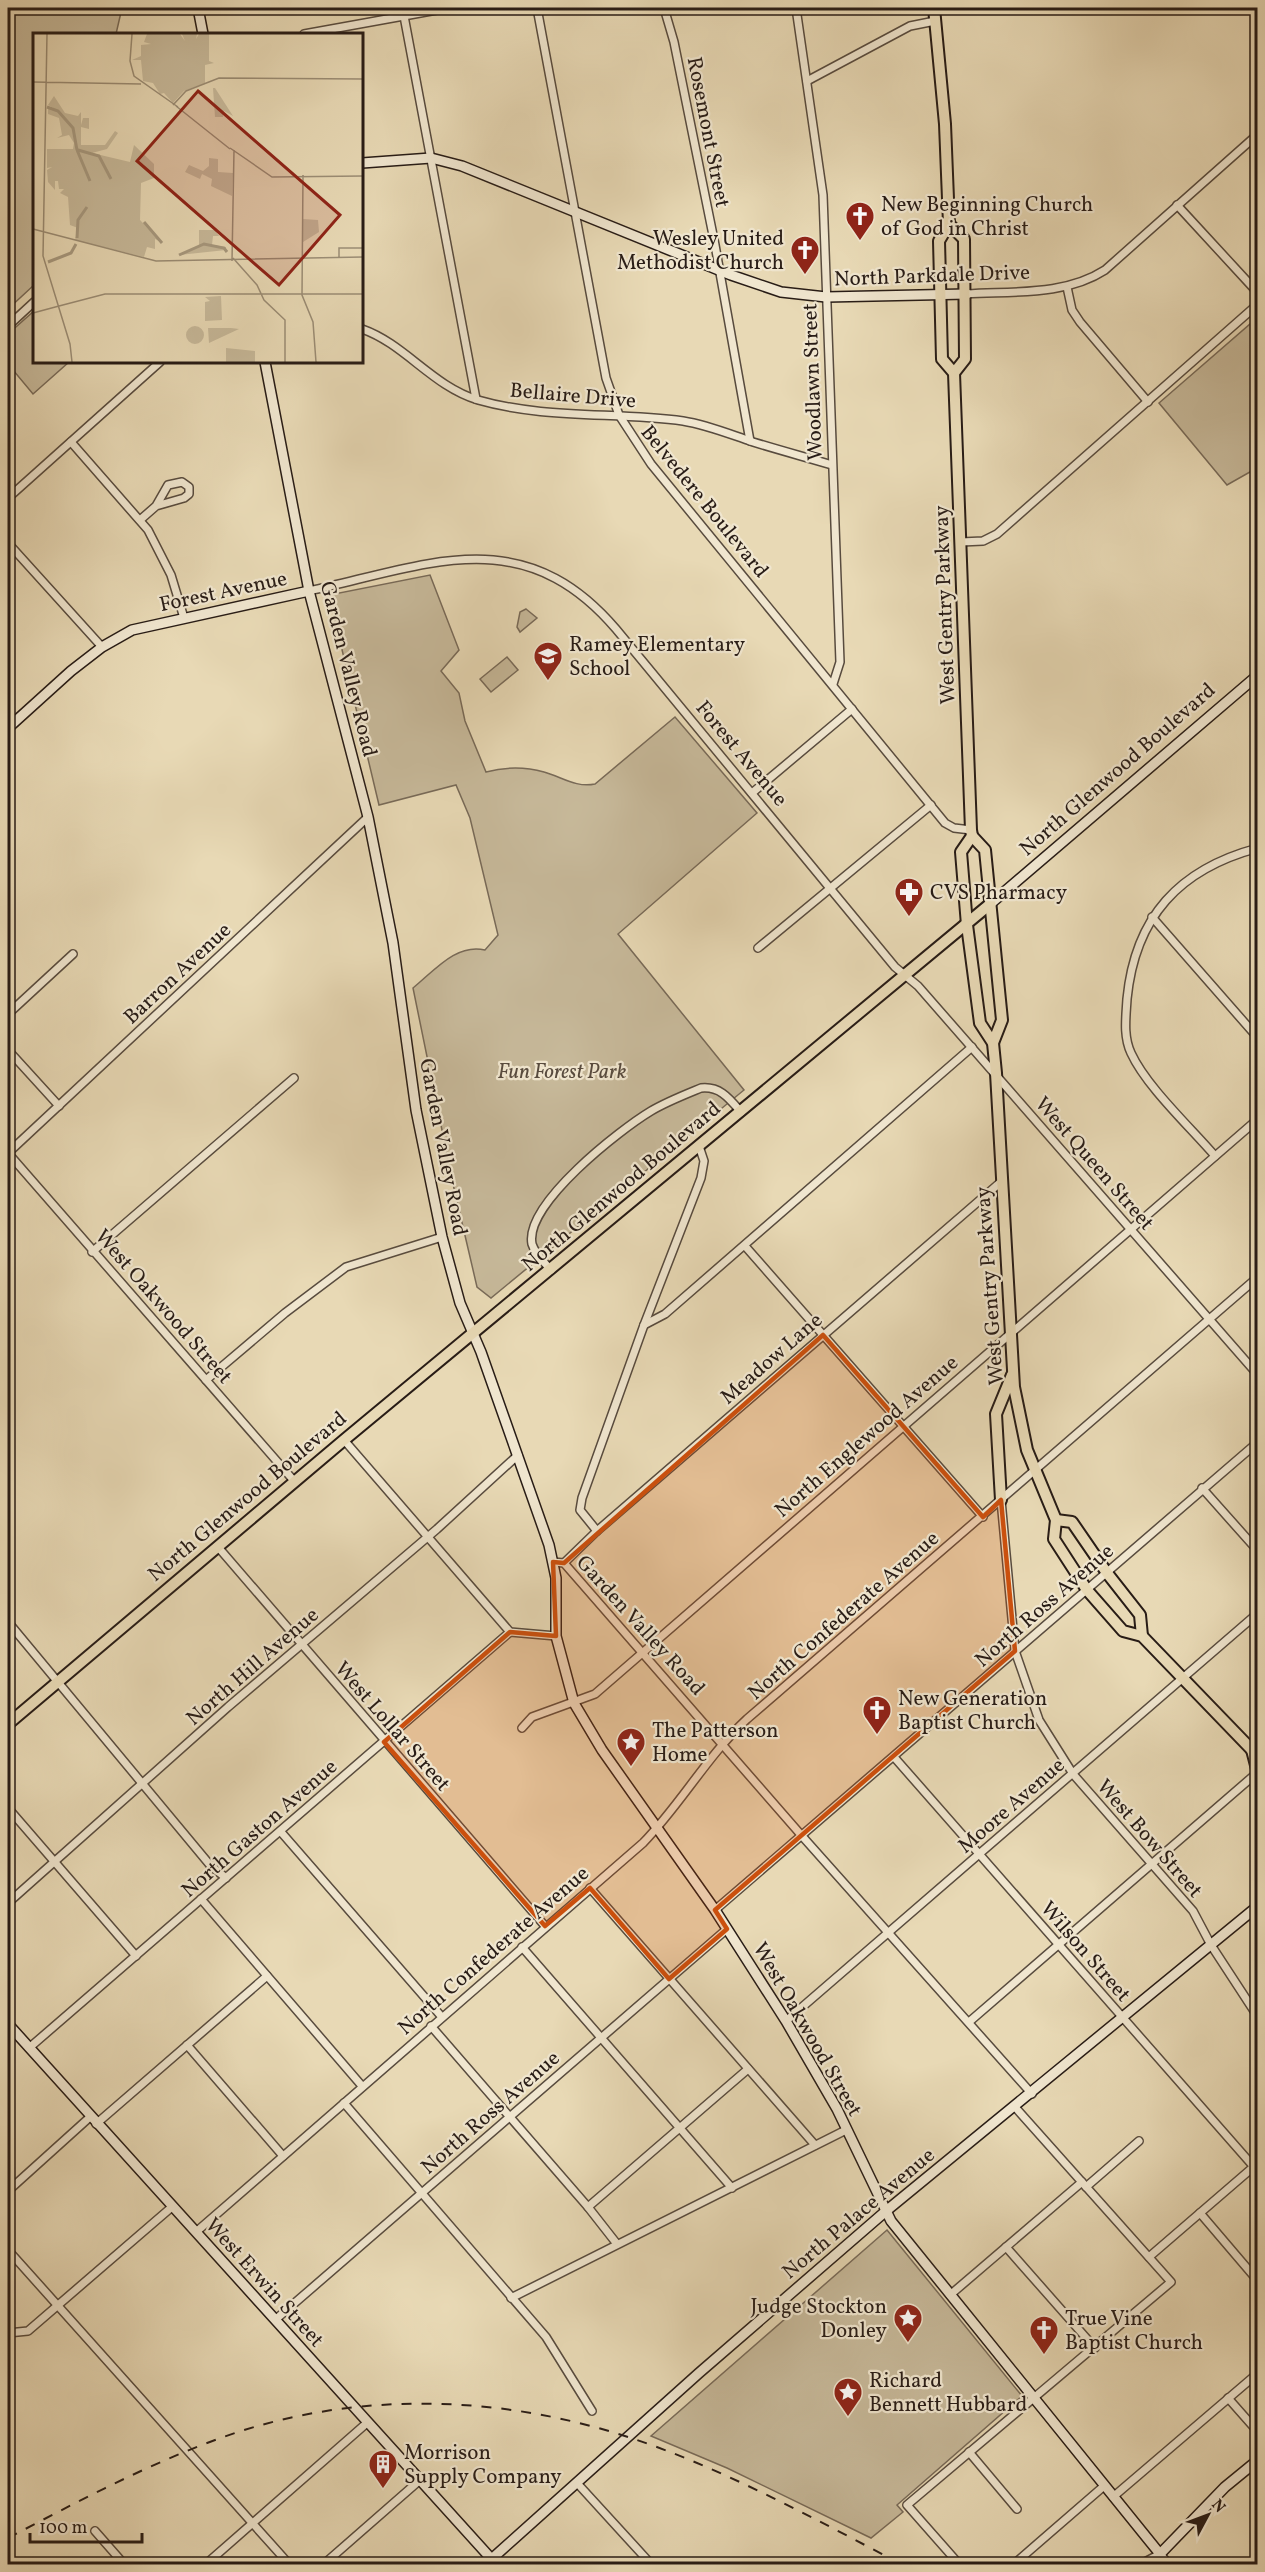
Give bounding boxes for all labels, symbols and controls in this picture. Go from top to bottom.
inset map [33,33,363,363]
street label: Rosemont Street [679,54,736,210]
place label: New Beginning Church of God in Christ [881,191,1093,244]
church icon: New Beginning Church of God in Christ [844,200,876,242]
place label: Wesley United Methodist Church [617,225,784,278]
church icon: Wesley United Methodist Church [789,234,821,276]
street label: North Parkdale Drive [833,259,1031,294]
street label: Woodlawn Street [796,303,831,461]
street label: Bellaire Drive [509,377,637,416]
street label: Belvedere Boulevard [633,419,775,585]
street label: West Gentry Parkway [928,504,963,705]
street label: Forest Avenue [157,565,290,620]
street label: Garden Valley Road [312,578,383,760]
place label: Ramey Elementary School [569,631,746,684]
school or university icon: Ramey Elementary School [532,640,564,682]
street label: North Glenwood Boulevard [1014,677,1222,864]
street label: Forest Avenue [688,695,794,813]
pharmacy icon: CVS Pharmacy [893,876,925,918]
place label: CVS Pharmacy [930,879,1068,908]
street label: Barron Avenue [118,916,238,1032]
street label: Garden Valley Road [411,1056,474,1238]
park label: Fun Forest Park [497,1058,627,1087]
street label: West Queen Street [1028,1091,1160,1237]
street label: North Glenwood Boulevard [516,1095,728,1279]
street label: West Gentry Parkway [969,1185,1012,1386]
street label: West Oakwood Street [87,1223,238,1391]
street label: Meadow Lane [715,1307,829,1412]
street label: North Englewood Avenue [769,1349,965,1525]
street label: North Glenwood Boulevard [142,1405,354,1589]
street label: North Confederate Avenue [742,1525,946,1707]
street label: North Ross Avenue [969,1538,1121,1675]
street label: Garden Valley Road [569,1549,711,1703]
street label: North Hill Avenue [180,1601,326,1733]
street label: West Lollar Street [327,1656,457,1798]
place label: New Generation Baptist Church [898,1685,1047,1738]
church icon: New Generation Baptist Church [861,1694,893,1736]
place label: The Patterson Home [652,1717,779,1770]
place icon: The Patterson Home [615,1726,647,1768]
street label: Moore Avenue [952,1751,1072,1861]
street label: North Gaston Avenue [176,1753,344,1905]
street label: West Bow Street [1089,1773,1209,1905]
street label: North Confederate Avenue [392,1860,596,2042]
street label: Wilson Street [1033,1895,1137,2009]
street label: West Oakwood Street [745,1937,868,2122]
street label: North Ross Avenue [415,2045,567,2182]
street label: North Palace Avenue [776,2142,942,2287]
street label: West Erwin Street [198,2212,330,2354]
place label: Judge Stockton Donley [750,2293,888,2346]
place icon: Judge Stockton Donley [892,2302,924,2344]
place label: True Vine Baptist Church [1065,2305,1203,2358]
church icon: True Vine Baptist Church [1028,2314,1060,2356]
place label: Richard Bennett Hubbard [869,2367,1027,2420]
place icon: Richard Bennett Hubbard [832,2376,864,2418]
place label: Morrison Supply Company [404,2439,562,2492]
building icon: Morrison Supply Company [367,2448,399,2490]
north arrow [1178,2485,1238,2545]
text: N [1206,2495,1230,2518]
scale bar [30,2506,142,2544]
text: 100 m [39,2516,88,2541]

